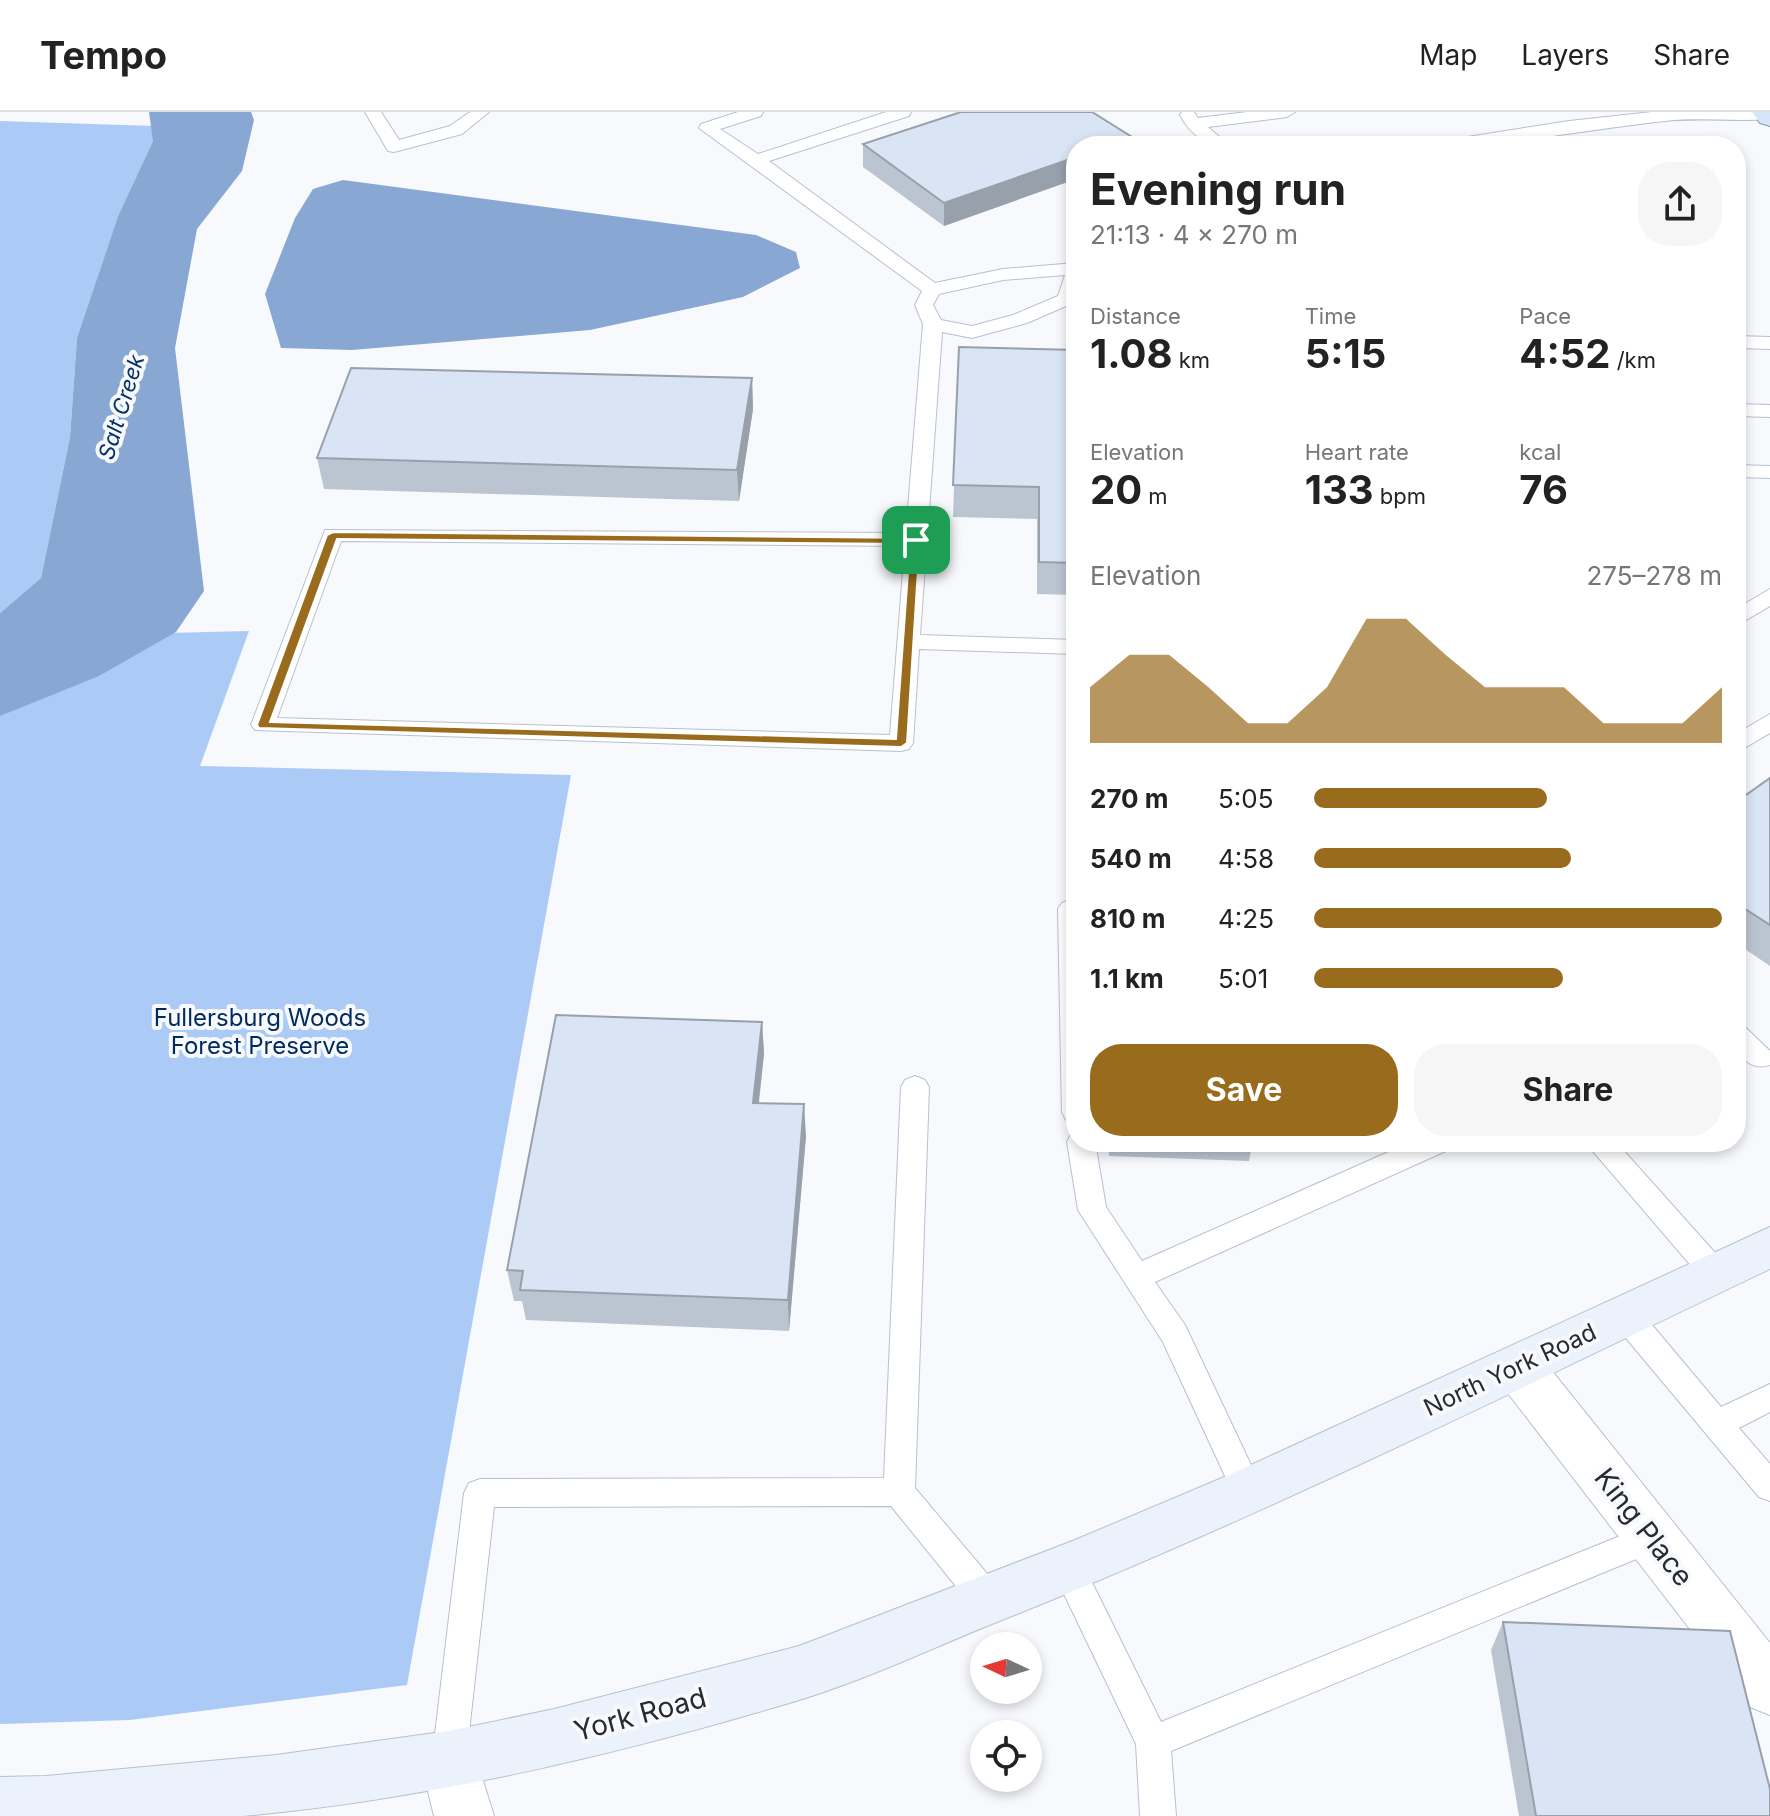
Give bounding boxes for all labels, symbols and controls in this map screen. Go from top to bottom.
text: Tempo [40,32,167,78]
text: Map [1419,38,1477,72]
text: Layers [1521,38,1609,72]
text: Share [1653,38,1730,72]
text: Evening run [1090,162,1346,216]
button: share [1638,162,1722,246]
text: 21:13 · 4 × 270 m [1090,219,1298,250]
text: Distance [1090,303,1181,329]
text: Time [1305,303,1356,329]
text: Pace [1519,303,1571,329]
text: 1.08 [1090,329,1172,378]
text: 5:15 [1305,329,1386,378]
text: 4:52 [1519,329,1611,378]
text: km [1172,347,1210,373]
text: /km [1611,347,1656,373]
water label: Salt Creek [93,351,149,462]
text: Elevation [1090,439,1184,465]
text: Heart rate [1305,439,1409,465]
text: kcal [1519,439,1561,465]
text: 20 [1090,465,1142,514]
text: 133 [1305,465,1374,514]
text: 76 [1519,465,1568,514]
text: m [1142,483,1168,509]
text: bpm [1374,483,1426,509]
pin [882,506,950,574]
icon: arrive [894,518,938,562]
text: Elevation [1090,560,1201,591]
text: 275–278 m [1587,560,1722,591]
text: 270 m [1090,783,1169,814]
text: 5:05 [1218,783,1274,814]
text: 540 m [1090,843,1172,874]
text: 4:58 [1218,843,1274,874]
text: 810 m [1090,903,1166,934]
text: 4:25 [1218,903,1274,934]
text: 1.1 km [1090,963,1164,994]
text: 5:01 [1218,963,1268,994]
park label: Fullersburg Woods Forest Preserve [154,1003,366,1060]
button: Save [1090,1044,1398,1136]
button: Share [1414,1044,1722,1136]
street label: North York Road [1419,1317,1601,1422]
street label: King Place [1587,1461,1701,1593]
north arrow [970,1632,1042,1704]
map controls [970,1632,1042,1792]
street label: York Road [570,1680,710,1748]
button: locate [970,1720,1042,1792]

